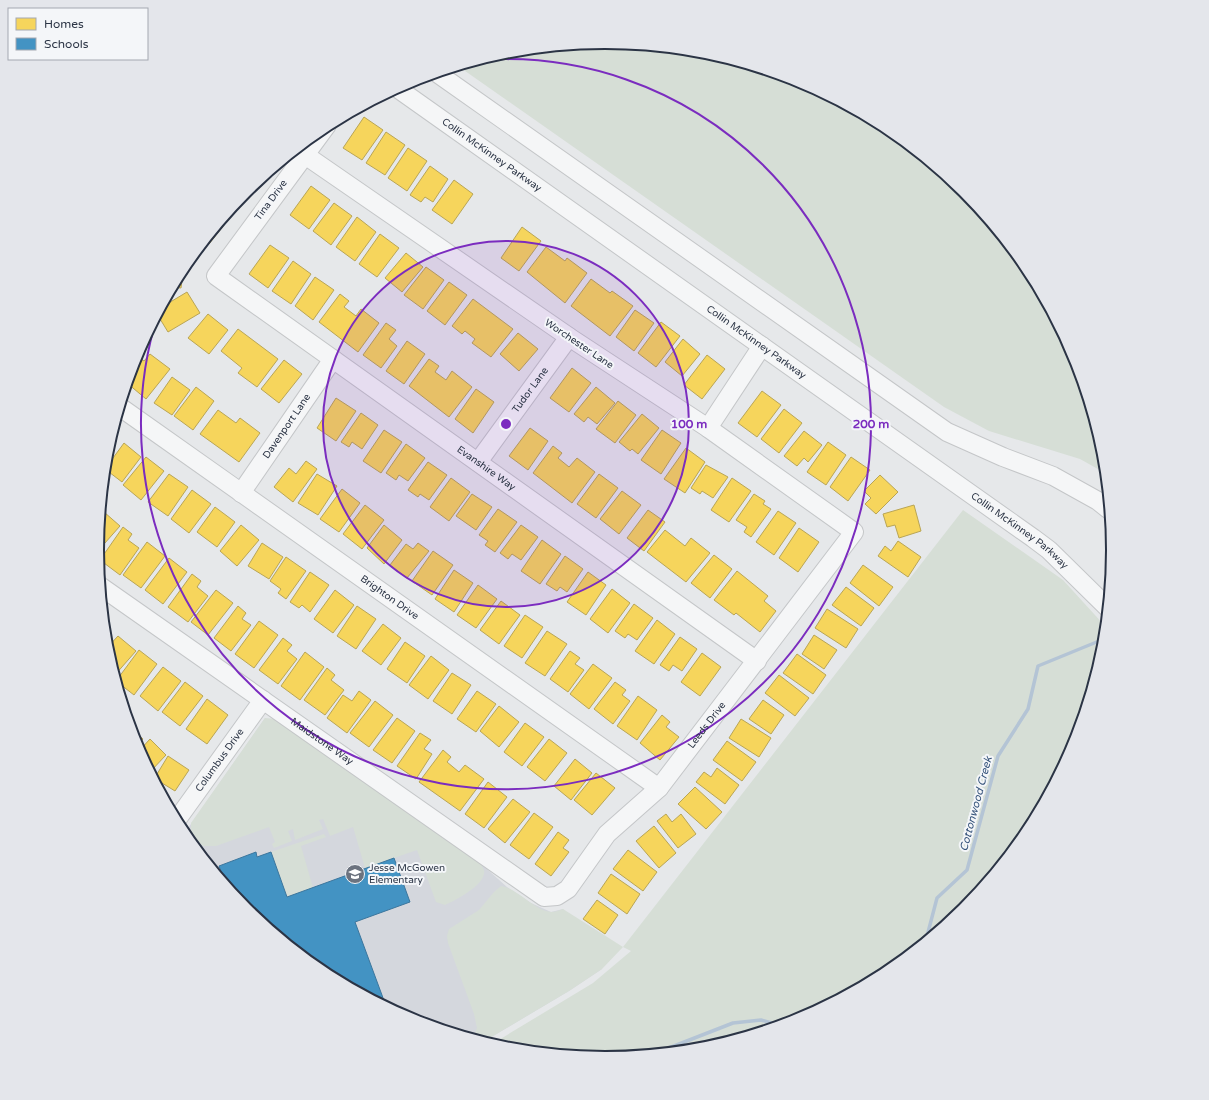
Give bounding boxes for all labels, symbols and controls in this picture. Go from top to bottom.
legend [8,8,148,60]
text: Homes [44,17,84,31]
text: Schools [44,37,89,51]
street label: Collin McKinney Parkway [440,116,544,195]
street label: Tina Drive [252,177,290,223]
street label: Collin McKinney Parkway [704,303,809,382]
street label: Worchester Lane [542,317,616,372]
street label: Tudor Lane [510,365,551,415]
street label: Davenport Lane [260,391,313,461]
centre of rings [499,417,513,431]
text: 100 m [671,417,707,431]
text: 200 m [853,417,889,431]
street label: Evanshire Way [454,443,518,494]
street label: Collin McKinney Parkway [969,490,1071,572]
street label: Brighton Drive [358,573,421,622]
street label: Leeds Drive [685,699,729,751]
street label: Maidstone Way [288,715,356,768]
street label: Columbus Drive [193,726,247,794]
water label: Cottonwood Creek [957,754,995,853]
place label: Jesse McGowen Elementary [369,862,445,886]
school or university icon: Jesse McGowen Elementary [344,863,366,885]

